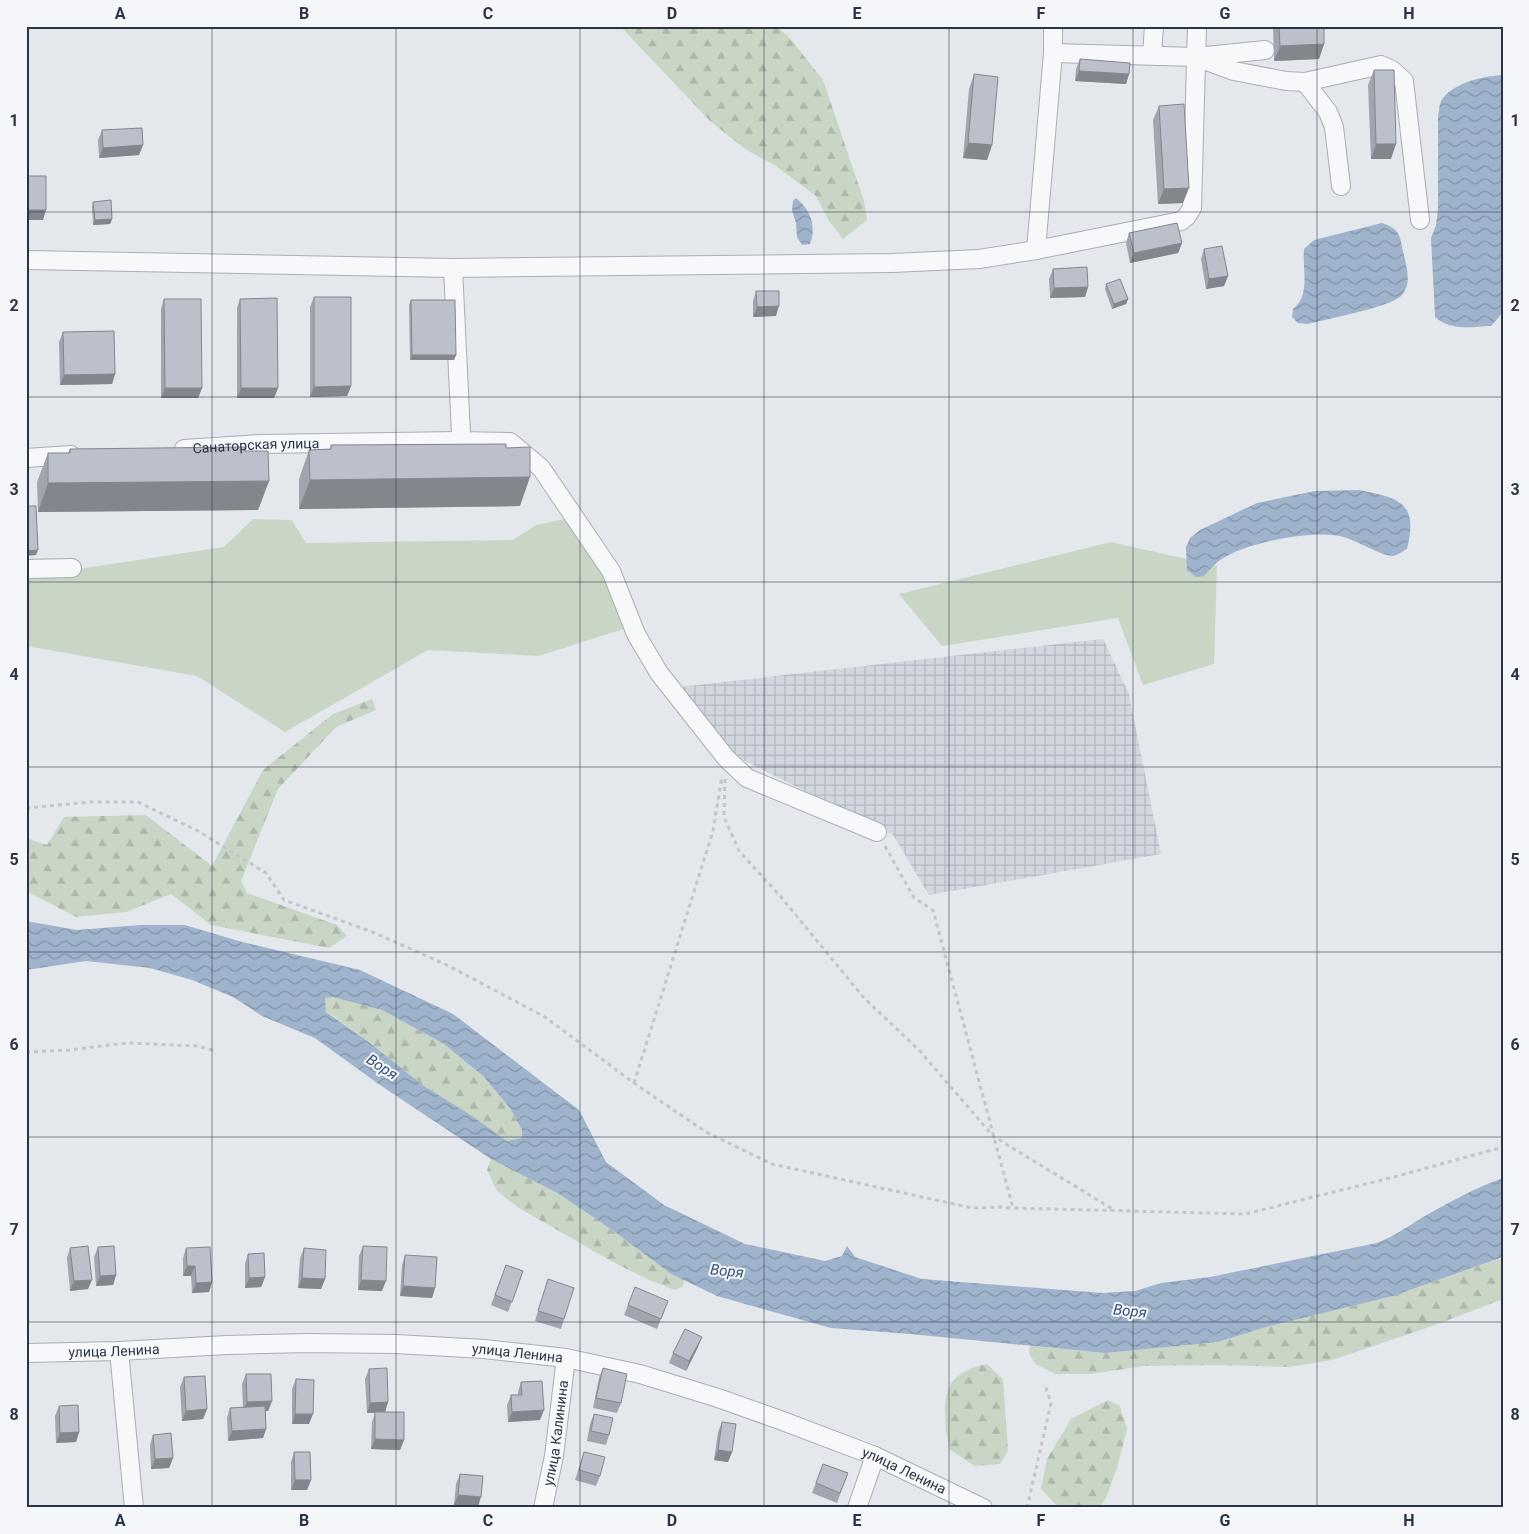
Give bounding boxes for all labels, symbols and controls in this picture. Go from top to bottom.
text: A [115,4,126,23]
text: B [299,4,309,23]
text: C [483,4,493,23]
text: D [667,4,677,23]
text: E [853,4,862,23]
text: F [1037,4,1046,23]
text: G [1220,4,1231,23]
text: H [1403,4,1415,23]
text: 1 [9,111,19,130]
text: 1 [1510,111,1520,130]
text: 2 [9,296,19,315]
text: 2 [1510,296,1520,315]
street label: Санаторская улица [192,435,319,456]
text: 3 [9,480,19,499]
text: 3 [1510,480,1520,499]
text: 4 [9,665,19,684]
text: 4 [1510,665,1520,684]
text: 5 [9,850,19,869]
text: 5 [1510,850,1520,869]
text: 6 [9,1035,19,1054]
text: 6 [1510,1035,1520,1054]
water label: Воря [363,1050,401,1084]
text: 7 [9,1220,19,1239]
text: 7 [1510,1220,1520,1239]
water label: Воря [709,1260,745,1282]
water label: Воря [1112,1300,1148,1322]
street label: улица Ленина [472,1340,564,1366]
street label: улица Ленина [68,1341,160,1360]
street label: улица Калинина [540,1379,571,1487]
text: 8 [9,1405,19,1424]
text: 8 [1510,1405,1520,1424]
street label: улица Ленина [860,1444,949,1497]
text: A [115,1511,126,1530]
text: B [299,1511,309,1530]
text: C [483,1511,493,1530]
text: D [667,1511,677,1530]
text: E [853,1511,862,1530]
text: F [1037,1511,1046,1530]
text: G [1220,1511,1231,1530]
text: H [1403,1511,1415,1530]

